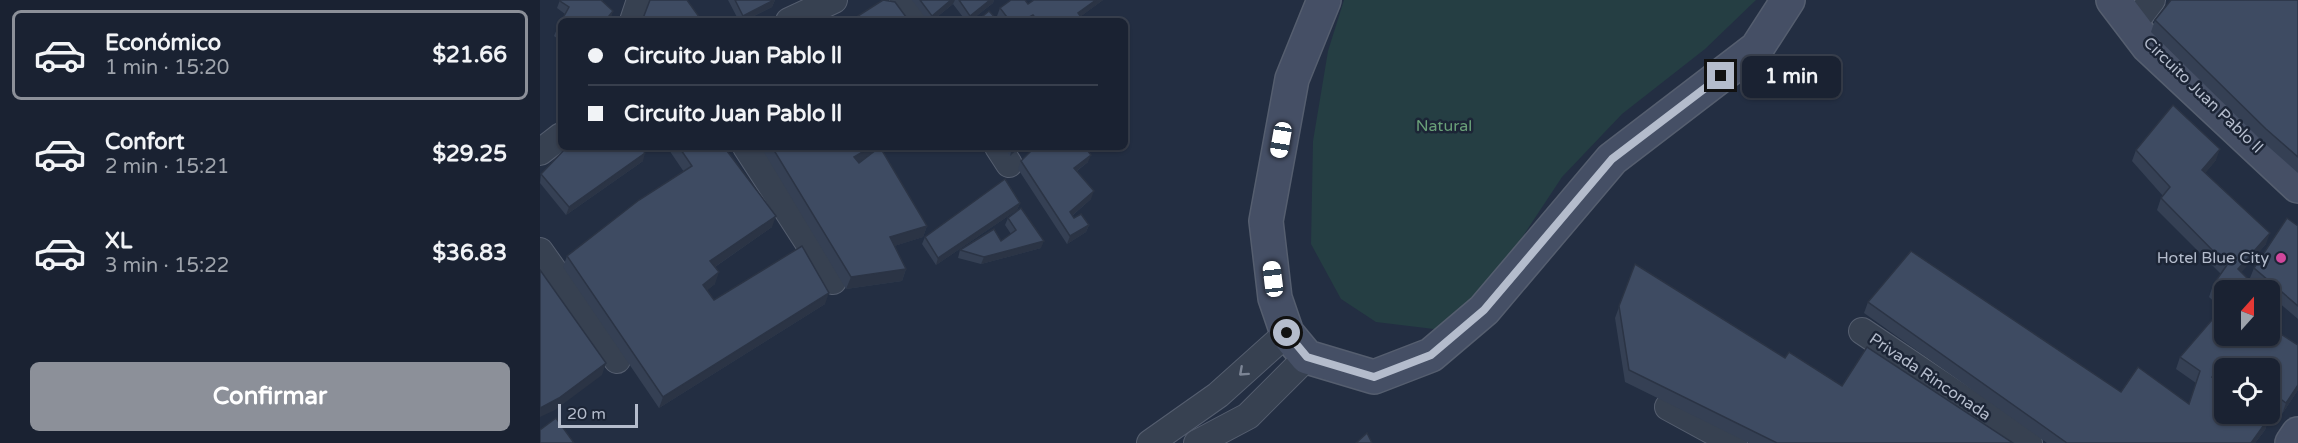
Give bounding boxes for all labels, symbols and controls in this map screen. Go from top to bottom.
icon: car [33,28,87,82]
text: Económico [105,30,221,56]
street label: Circuito Juan Pablo ll [2139,33,2267,157]
text: $21.66 [432,42,507,68]
text: Circuito Juan Pablo ll [624,43,842,69]
callout: 1 min [1742,55,1841,97]
text: 1 min · 15:20 [105,56,229,80]
route end [1707,62,1734,89]
text: 1 min [1765,65,1818,89]
text: Circuito Juan Pablo ll [624,101,842,127]
park label: Natural [1416,116,1472,136]
car [1269,121,1293,159]
icon: car [33,127,87,181]
text: Confort [105,129,184,155]
text: $29.25 [432,141,507,167]
text: 2 min · 15:21 [105,155,229,179]
icon: car [33,226,87,280]
text: XL [105,228,132,254]
text: $36.83 [433,240,507,266]
place label: Hotel Blue City [2157,248,2269,268]
marker: Hotel Blue City [2274,251,2288,265]
text: 3 min · 15:22 [105,254,229,278]
car [1262,260,1284,298]
north arrow [2214,280,2280,346]
map controls [2214,280,2280,424]
route start [1273,319,1300,346]
street label: Privada Rinconada [1865,329,1995,425]
button: locate [2214,358,2280,424]
button: Confirmar [30,362,510,431]
one-way arrow [1240,365,1250,376]
scale bar [558,401,638,428]
text: 20 m [567,404,606,424]

